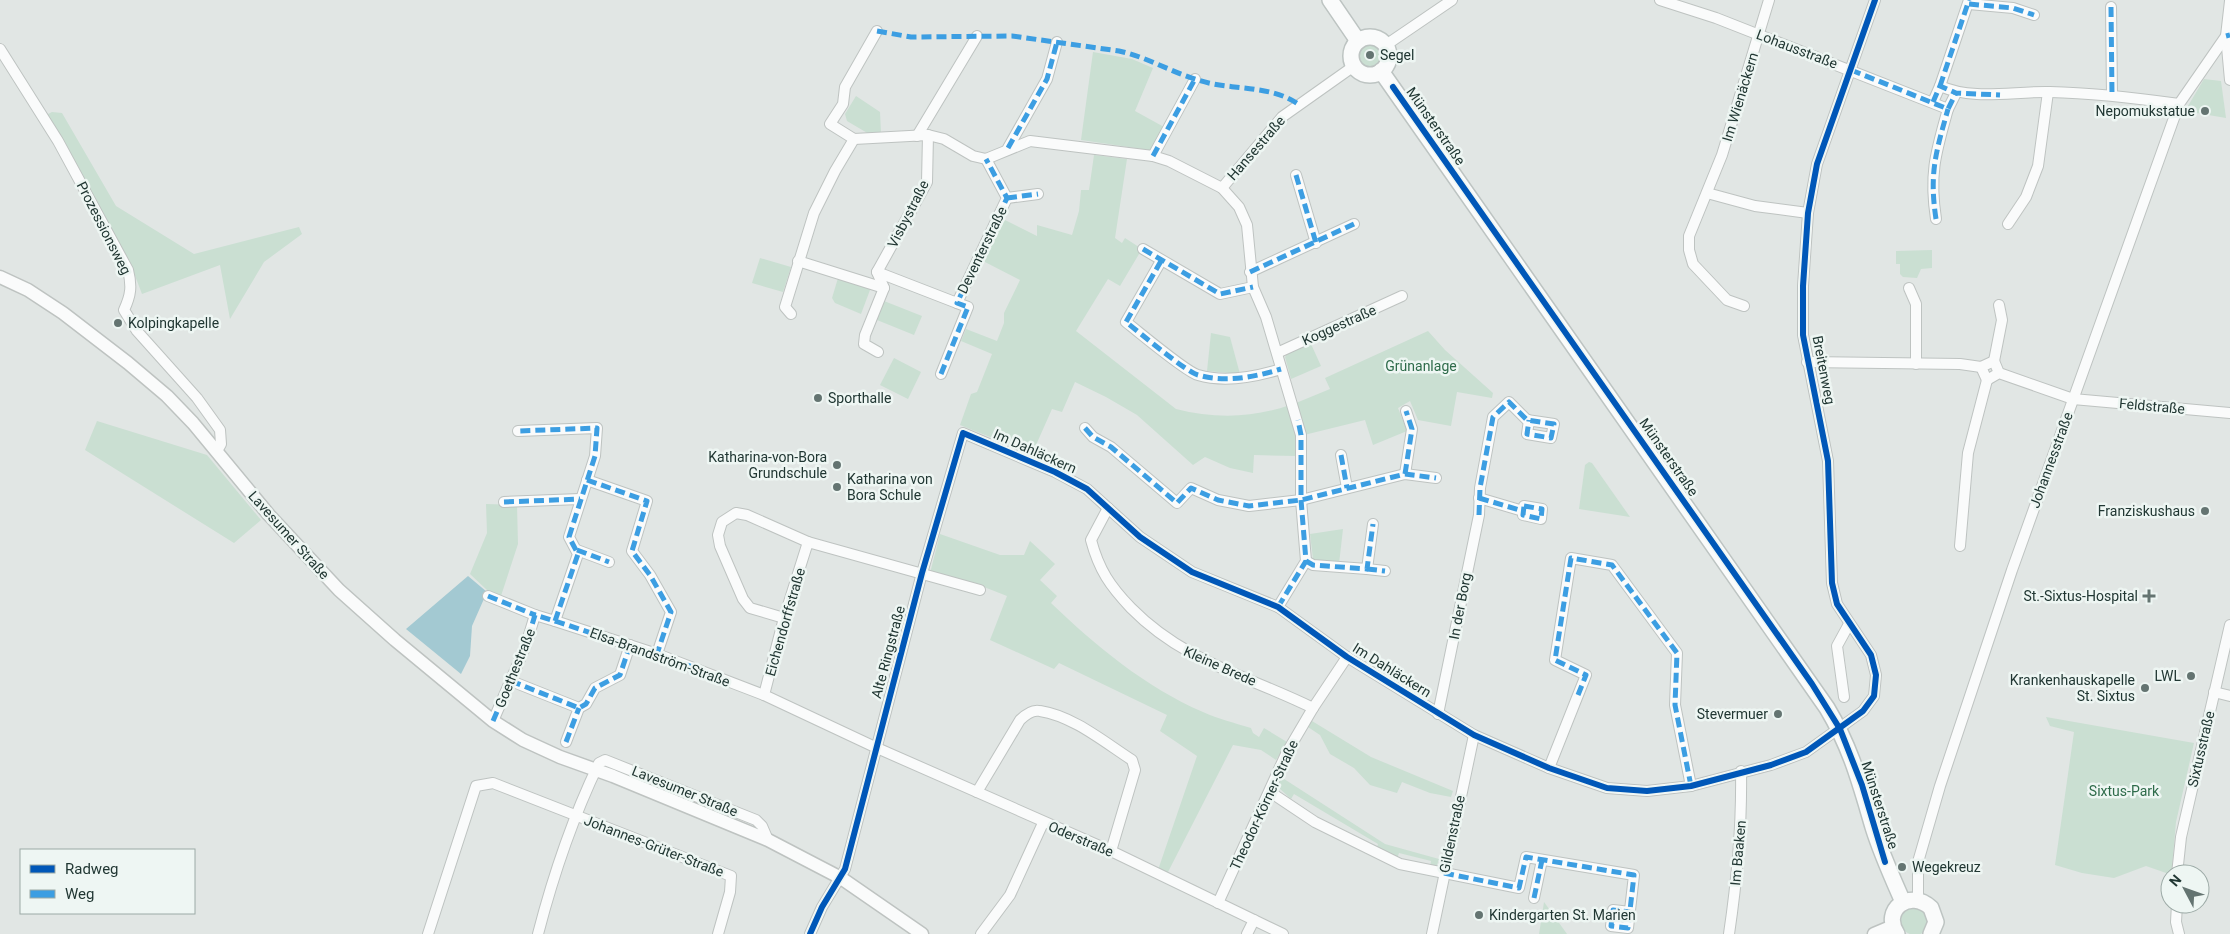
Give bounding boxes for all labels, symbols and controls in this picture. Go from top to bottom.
street label: Lohausstraße [1754,26,1840,72]
place label: Segel [1380,47,1414,63]
marker: Segel [1364,49,1376,61]
street label: Im Wienäckern [1719,51,1761,143]
street label: Münsterstraße [1403,84,1469,168]
place label: Nepomukstatue [2096,103,2195,119]
marker: Nepomukstatue [2199,105,2211,117]
street label: Hansestraße [1224,113,1288,183]
street label: Visbystraße [884,178,932,250]
street label: Prozessionsweg [74,179,134,277]
street label: Deventerstraße [954,204,1010,296]
street label: Koggestraße [1299,302,1379,348]
place label: Kolpingkapelle [128,315,219,331]
marker: Kolpingkapelle [112,317,124,329]
street label: Breitenweg [1809,334,1839,406]
park label: Grünanlage [1385,358,1457,374]
place label: Sporthalle [828,390,891,406]
marker: Sporthalle [812,392,824,404]
street label: Feldstraße [2118,395,2186,417]
street label: Johannesstraße [2026,410,2076,510]
street label: Münsterstraße [1636,415,1702,499]
street label: Im Dahläckern [991,426,1079,476]
place label: Katharina-von-Bora Grundschule [708,449,827,481]
marker: Katharina-von-Bora Grundschule [831,459,843,471]
place label: Katharina von Bora Schule [847,471,933,503]
marker: Katharina von Bora Schule [831,481,843,493]
street label: Lavesumer Straße [245,488,333,582]
place label: Franziskushaus [2098,503,2195,519]
marker: Franziskushaus [2199,505,2211,517]
street label: Eichendorffstraße [762,566,808,678]
street label: In der Borg [1446,571,1474,641]
place label: St.-Sixtus-Hospital [2023,588,2138,604]
marker: St.-Sixtus-Hospital [2142,589,2156,603]
street label: Alte Ringstraße [868,604,908,700]
street label: Elsa-Brandström-Straße [588,624,732,690]
street label: Goethestraße [492,626,538,710]
street label: Im Dahläckern [1350,640,1434,700]
street label: Kleine Brede [1181,643,1259,689]
place label: LWL [2154,668,2181,684]
marker: LWL [2185,670,2197,682]
place label: Krankenhauskapelle St. Sixtus [2010,672,2135,704]
marker: Krankenhauskapelle St. Sixtus [2139,682,2151,694]
place label: Stevermuer [1697,706,1768,722]
marker: Stevermuer [1772,708,1784,720]
street label: Sixtusstraße [2184,709,2218,789]
street label: Theodor-Körner-Straße [1227,737,1301,873]
street label: Münsterstraße [1858,759,1902,851]
street label: Lavesumer Straße [630,762,740,820]
park label: Sixtus-Park [2089,783,2160,799]
street label: Gildenstraße [1436,794,1468,874]
street label: Johannes-Grüter-Straße [582,812,726,880]
street label: Oderstraße [1046,818,1116,860]
street label: Im Baaken [1727,820,1749,886]
legend [20,849,195,914]
place label: Wegekreuz [1912,859,1981,875]
text: Radweg [65,860,119,878]
marker: Wegekreuz [1896,861,1908,873]
north arrow [2160,864,2210,914]
text: N [2166,871,2184,889]
text: Weg [65,885,94,903]
place label: Kindergarten St. Marien [1489,907,1636,923]
marker: Kindergarten St. Marien [1473,909,1485,921]

